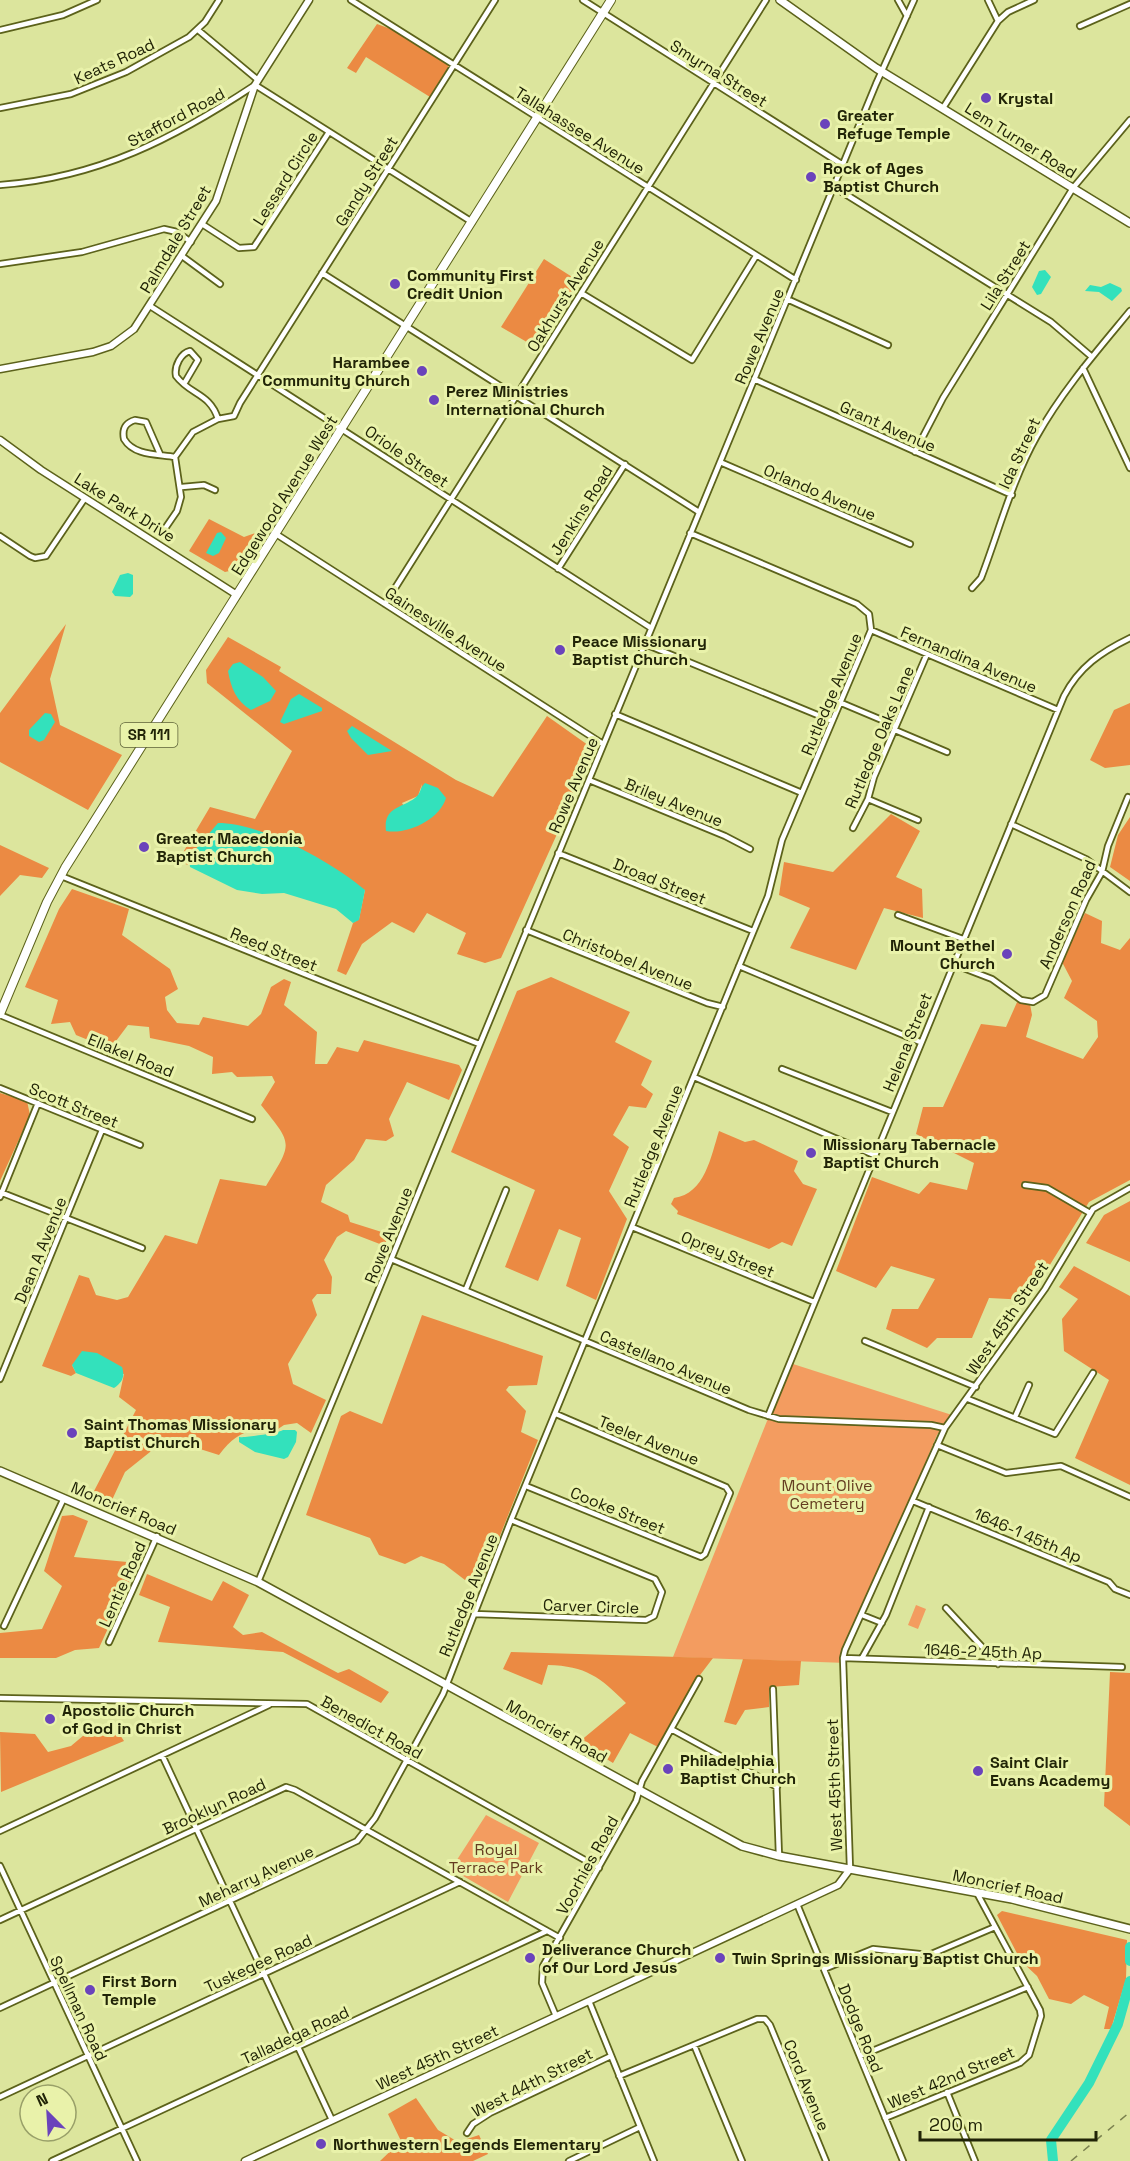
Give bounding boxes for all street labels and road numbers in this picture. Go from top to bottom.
street label: Keats Road [70,34,158,89]
street label: Smyrna Street [666,35,771,112]
street label: Tallahassee Avenue [511,82,649,179]
street label: Stafford Road [124,83,228,152]
street label: Lem Turner Road [961,98,1081,183]
street label: Lessard Circle [248,127,323,229]
street label: Gandy Street [330,132,403,230]
street label: Palmdale Street [135,181,216,297]
street label: Oakhurst Avenue [522,235,609,356]
street label: Lila Street [976,236,1035,314]
street label: Rowe Avenue [730,285,789,387]
street label: Grant Avenue [837,396,939,457]
street label: Edgewood Avenue West [227,411,342,579]
street label: Ida Street [994,414,1045,492]
street label: Oriole Street [361,421,453,492]
street label: Orlando Avenue [760,459,879,526]
street label: Jenkins Road [545,461,617,559]
street label: Lake Park Drive [70,468,179,547]
street label: Gainesville Avenue [381,582,511,677]
street label: Fernandina Avenue [897,621,1040,698]
street label: Rutledge Avenue [796,630,867,759]
street label: Rutledge Oaks Lane [840,663,919,812]
road number: SR 111 [120,723,178,747]
street label: Rowe Avenue [544,734,603,836]
street label: Briley Avenue [622,773,726,832]
street label: Droad Street [610,853,709,910]
street label: Anderson Road [1034,856,1101,972]
street label: Reed Street [227,922,321,976]
street label: Christobel Avenue [559,924,696,995]
street label: Helena Street [878,989,937,1095]
street label: Ellakel Road [85,1029,177,1082]
street label: Scott Street [26,1078,122,1133]
street label: Rutledge Avenue [619,1081,688,1211]
street label: Rowe Avenue [360,1184,417,1287]
street label: Dean A Avenue [10,1194,71,1307]
street label: Oprey Street [678,1226,778,1283]
street label: West 45th Street [962,1257,1053,1379]
street label: Castellano Avenue [597,1325,735,1400]
street label: Teeler Avenue [595,1411,702,1470]
street label: Moncrief Road [68,1477,180,1540]
street label: Cooke Street [567,1482,668,1539]
street label: 1646-1 45th Ap [971,1503,1085,1568]
street label: Rutledge Avenue [434,1530,503,1660]
street label: Lentie Road [94,1538,151,1630]
street label: Carver Circle [542,1594,639,1619]
street label: 1646-2 45th Ap [923,1639,1042,1664]
street label: Benedict Road [317,1691,427,1764]
street label: Moncrief Road [502,1695,611,1768]
street label: West 45th Street [822,1718,847,1852]
street label: Brooklyn Road [159,1773,269,1840]
street label: Voorhies Road [552,1812,623,1918]
street label: Meharry Avenue [195,1841,317,1912]
street label: Moncrief Road [951,1865,1065,1908]
street label: Tuskegee Road [201,1929,316,1998]
street label: Spellman Road [45,1952,112,2064]
street label: Dodge Road [833,1981,888,2076]
street label: Talladega Road [238,2001,353,2070]
street label: West 45th Street [373,2020,502,2095]
street label: Cord Avenue [779,2036,834,2134]
street label: West 42nd Street [885,2041,1018,2114]
street label: West 44th Street [468,2043,596,2122]

